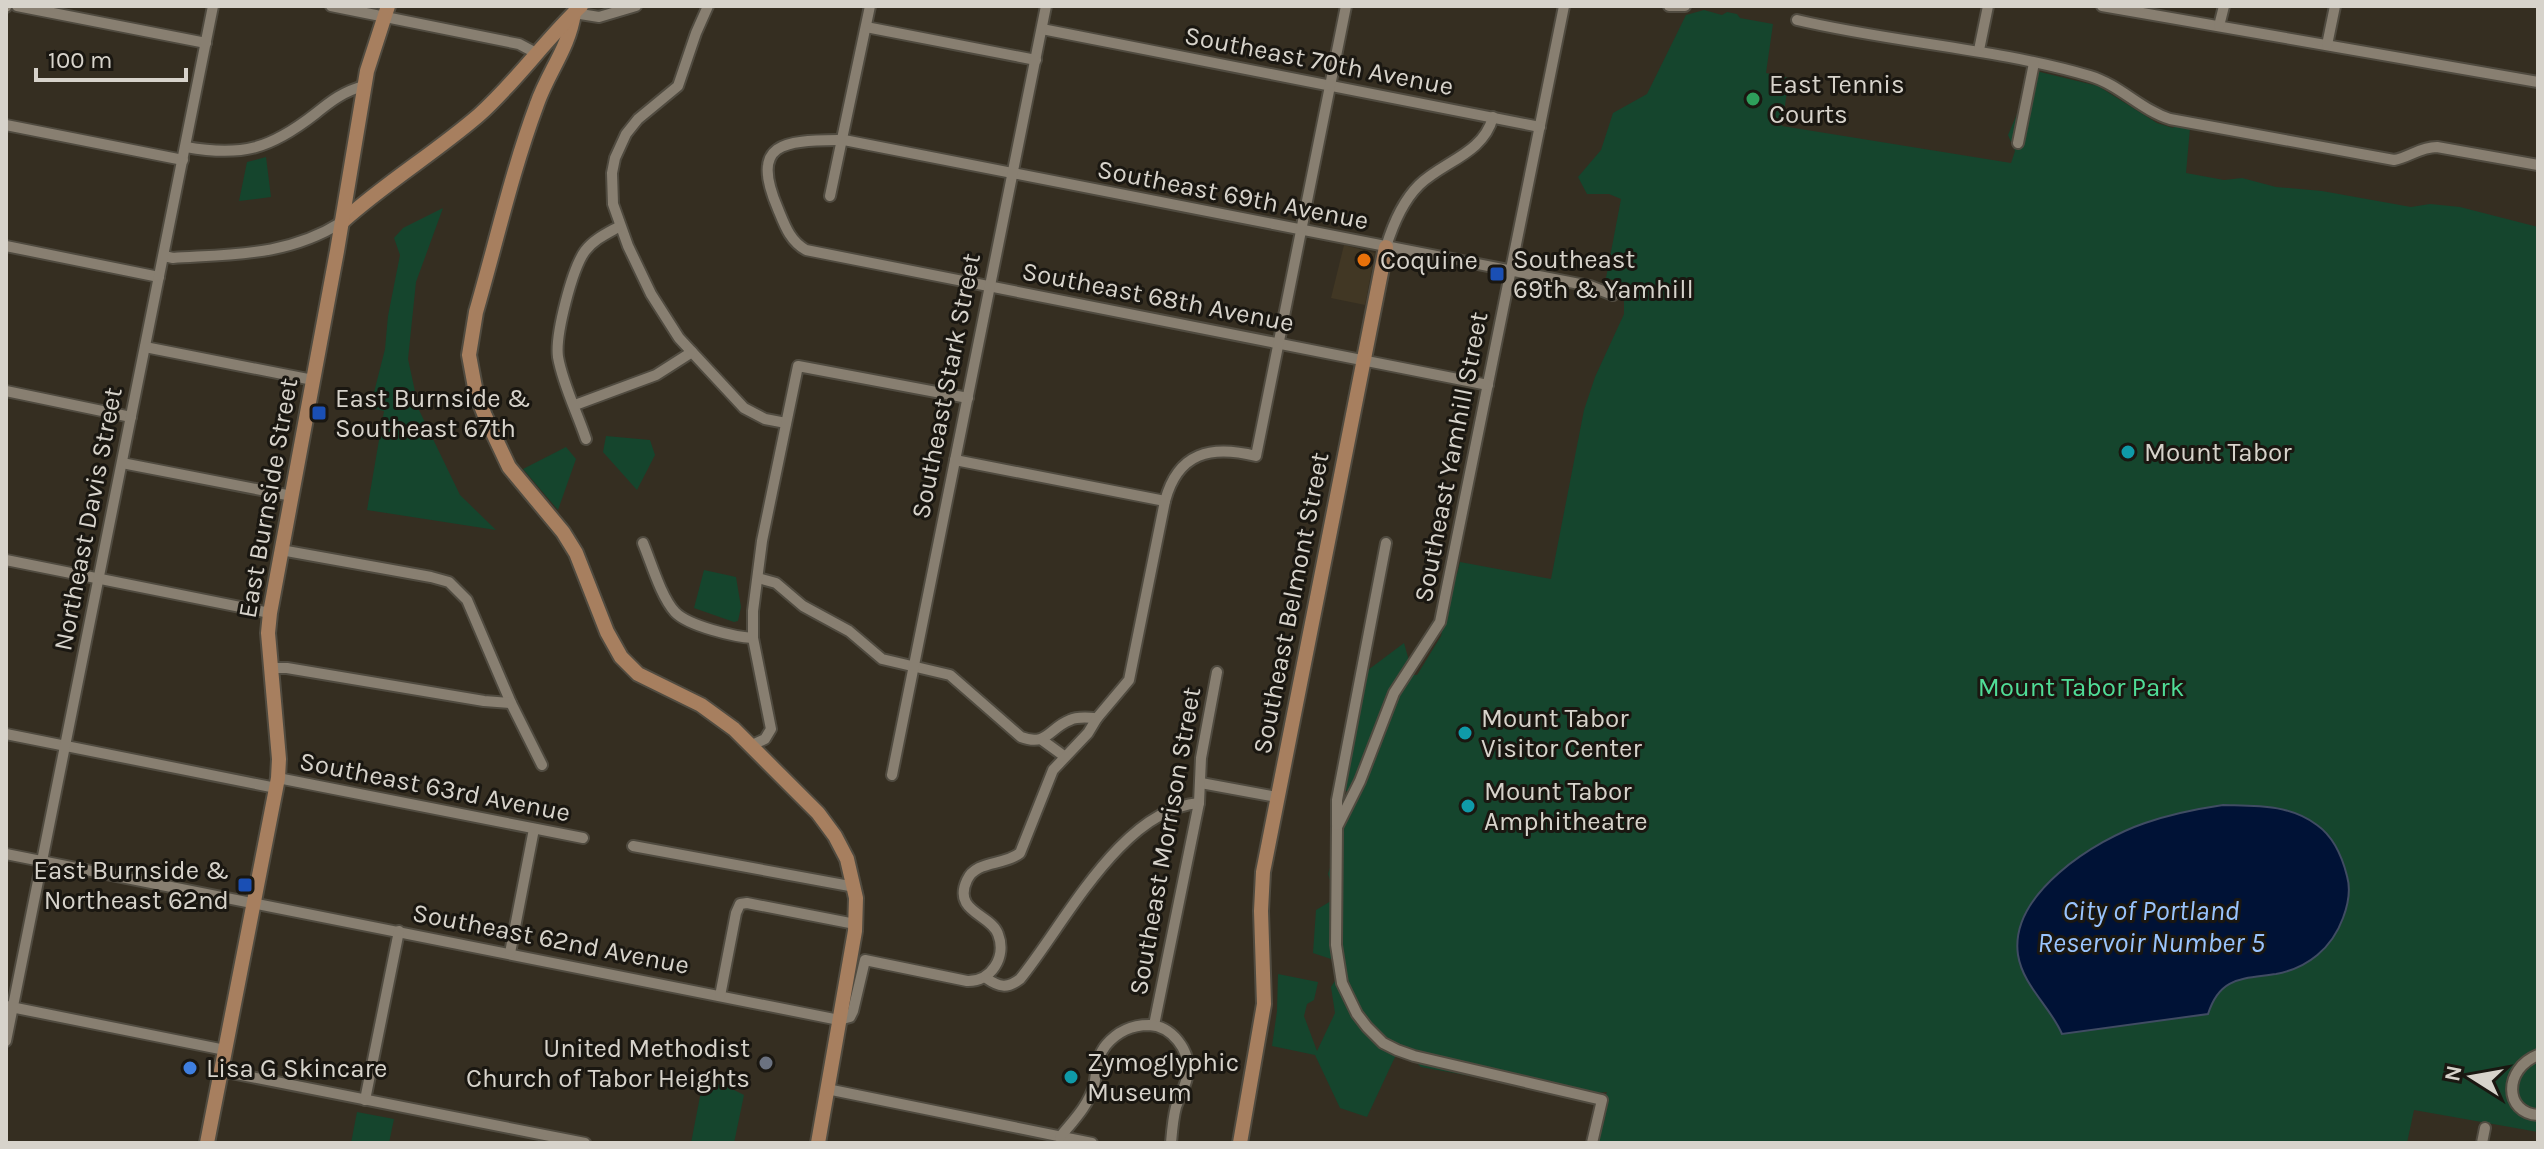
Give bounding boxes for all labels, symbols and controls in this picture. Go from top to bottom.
street label: Southeast 70th Avenue [1182,20,1456,102]
scale bar [36,32,186,82]
text: 100 m [48,46,113,74]
place label: East Tennis Courts [1769,69,1905,130]
marker: East Tennis Courts [1744,90,1762,108]
street label: Southeast 69th Avenue [1095,153,1371,237]
place label: Southeast 69th & Yamhill [1513,244,1694,305]
place label: Coquine [1380,245,1478,276]
street label: Southeast Stark Street [905,250,987,521]
marker: Coquine [1355,251,1373,269]
street label: Southeast 68th Avenue [1019,255,1297,339]
marker: Southeast 69th & Yamhill [1488,265,1506,283]
street label: Southeast Yamhill Street [1408,309,1494,605]
street label: East Burnside Street [232,375,304,620]
place label: East Burnside & Southeast 67th [335,383,531,444]
street label: Northeast Davis Street [47,384,129,653]
marker: East Burnside & Southeast 67th [310,404,328,422]
place label: Mount Tabor [2144,437,2292,468]
marker: Mount Tabor [2119,443,2137,461]
street label: Southeast Belmont Street [1247,449,1336,757]
park label: Mount Tabor Park [1978,672,2184,703]
street label: Southeast Morrison Street [1123,684,1207,997]
place label: Mount Tabor Visitor Center [1481,703,1642,764]
marker: Mount Tabor Visitor Center [1456,724,1474,742]
street label: Southeast 63rd Avenue [297,746,573,828]
place label: Mount Tabor Amphitheatre [1484,776,1648,837]
marker: Mount Tabor Amphitheatre [1459,797,1477,815]
place label: East Burnside & Northeast 62nd [33,855,229,916]
marker: East Burnside & Northeast 62nd [236,876,254,894]
water label: City of Portland Reservoir Number 5 [2037,894,2265,959]
street label: Southeast 62nd Avenue [410,897,692,981]
place label: United Methodist Church of Tabor Heights [466,1033,750,1094]
north arrow [2432,1037,2512,1117]
place label: Zymoglyphic Museum [1087,1047,1239,1108]
place label: Lisa G Skincare [206,1053,387,1084]
marker: United Methodist Church of Tabor Heights [757,1054,775,1072]
marker: Lisa G Skincare [181,1059,199,1077]
text: N [2439,1063,2468,1084]
marker: Zymoglyphic Museum [1062,1068,1080,1086]

